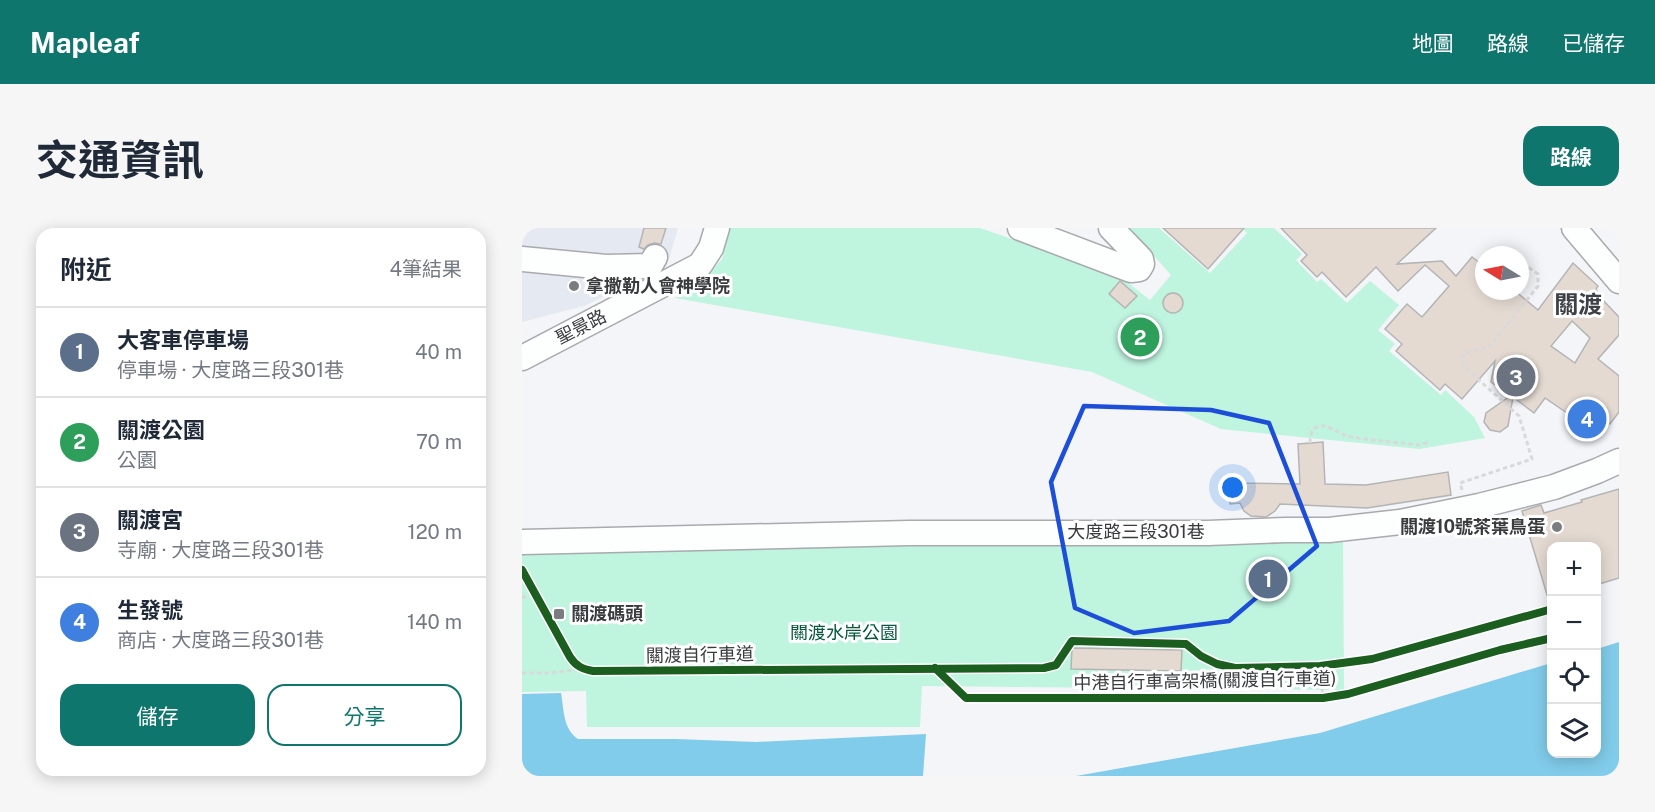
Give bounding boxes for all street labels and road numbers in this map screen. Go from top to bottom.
street label: 聖景路 [552,305,610,348]
street label: 大度路三段301巷 [1067,521,1205,542]
street label: 關渡自行車道 [646,643,754,666]
street label: 中港自行車高架橋(關渡自行車道) [1073,668,1337,693]

